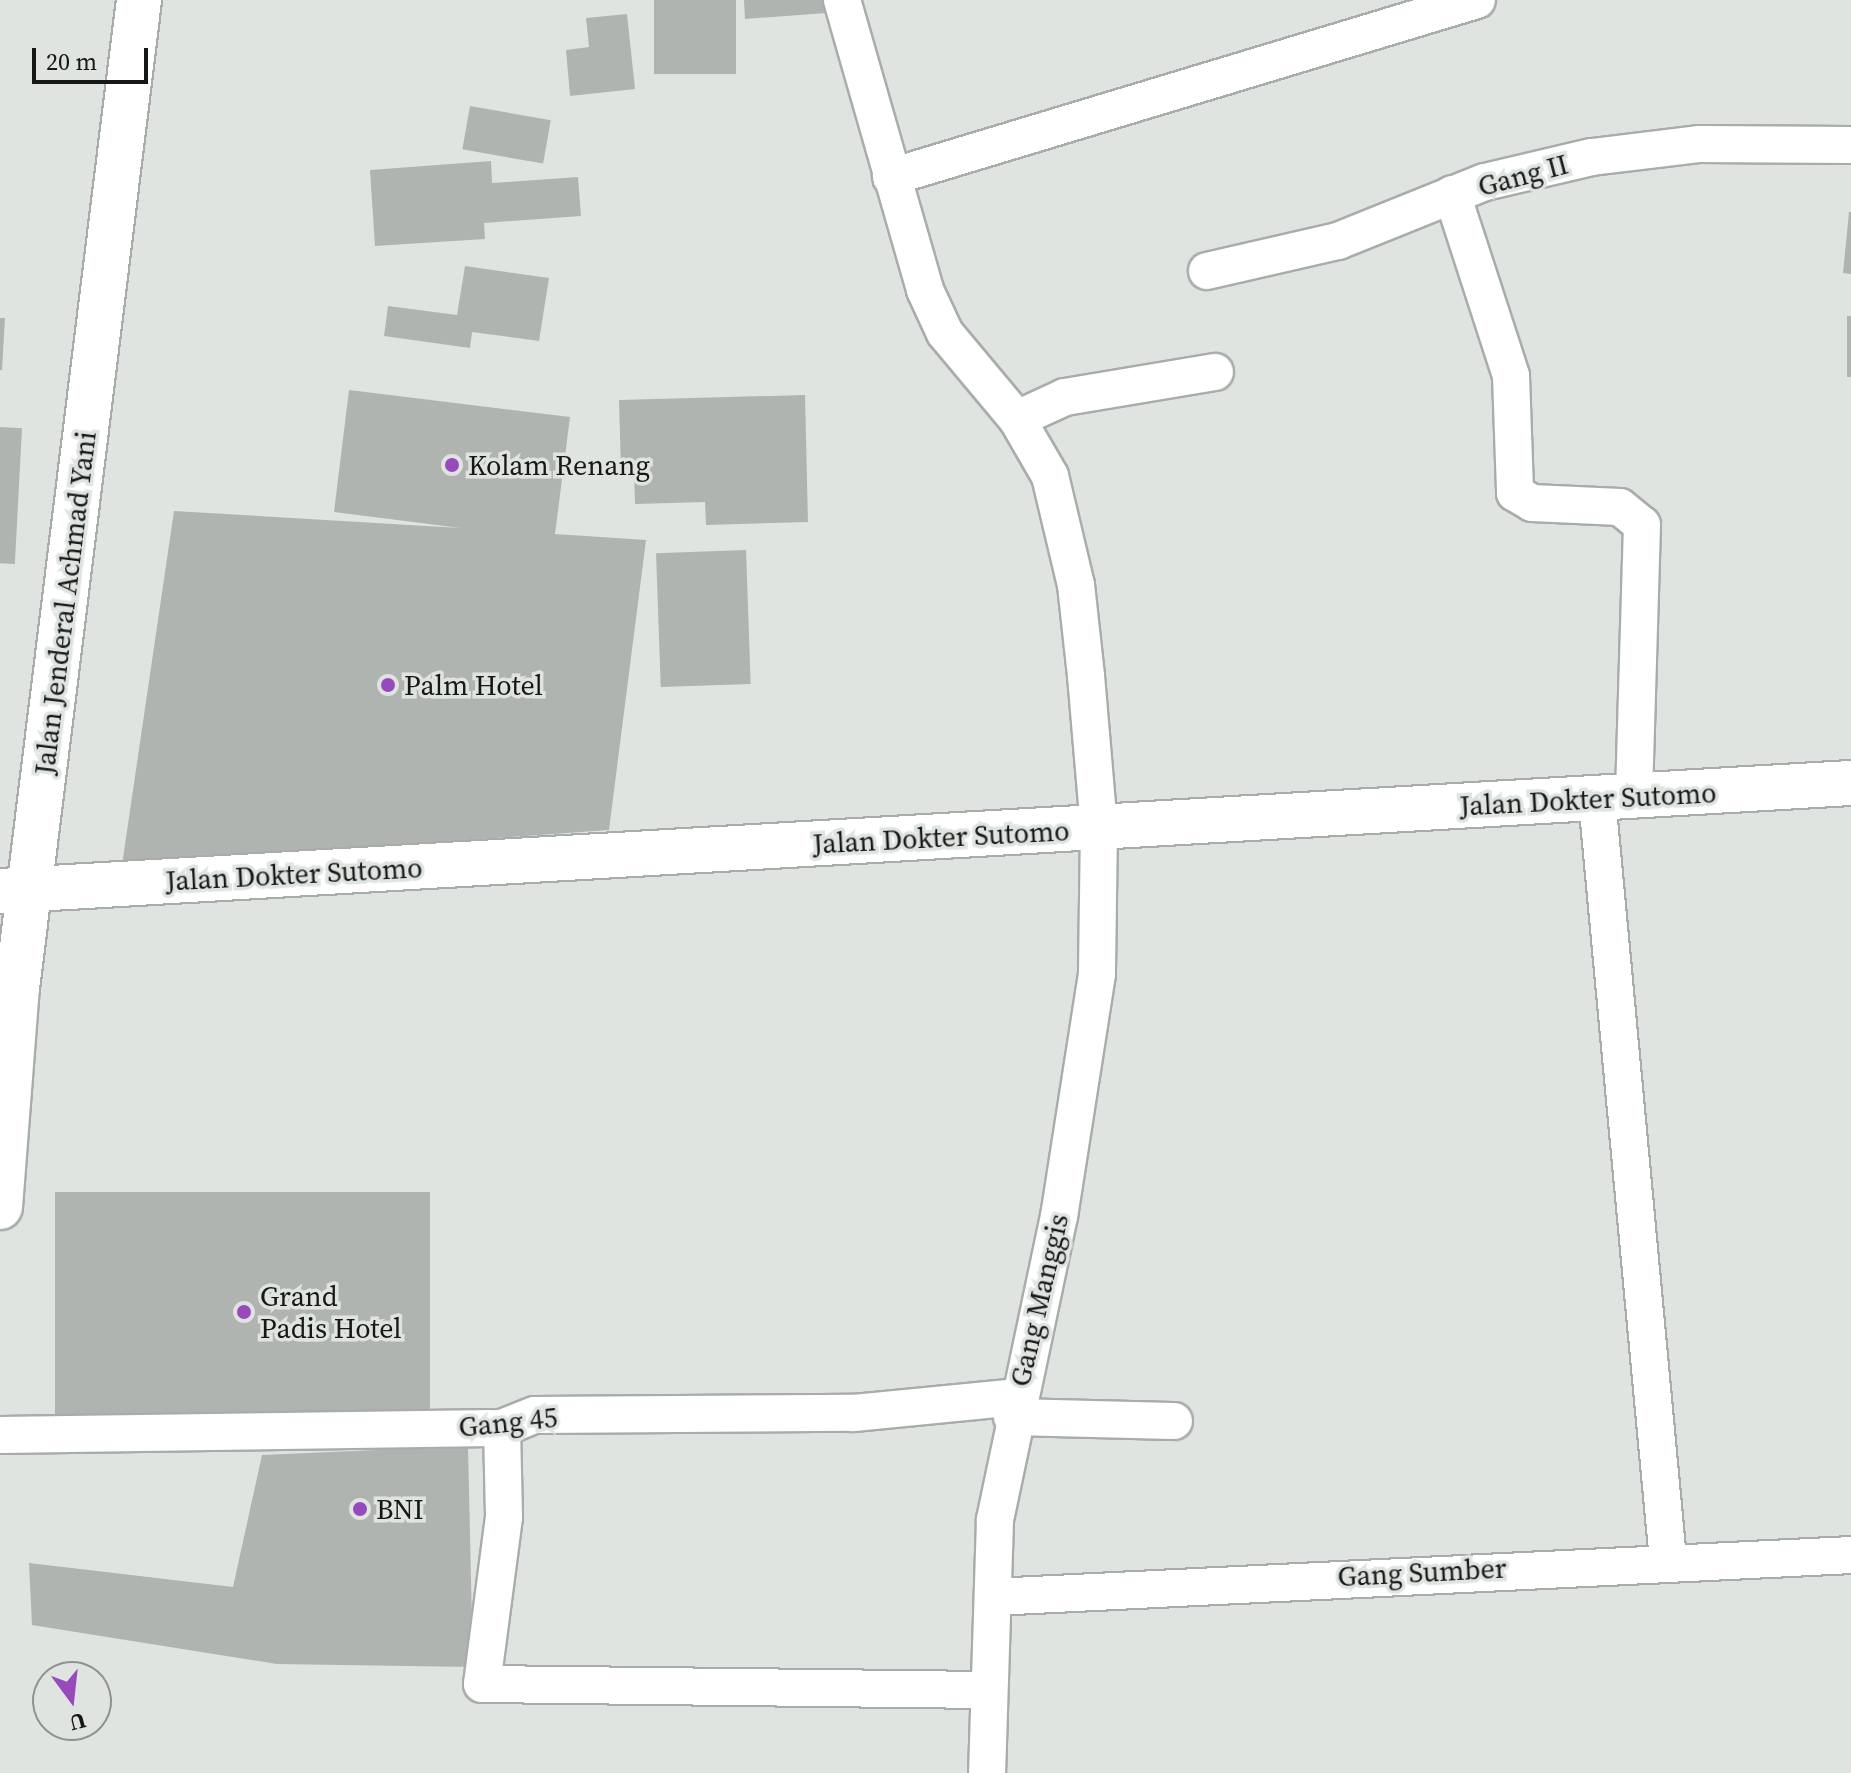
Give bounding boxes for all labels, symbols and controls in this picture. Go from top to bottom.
scale bar [36,32,152,82]
text: 20 m [46,45,97,78]
street label: Gang II [1474,147,1572,203]
street label: Jalan Jenderal Achmad Yani [27,429,103,777]
place label: Kolam Renang [468,448,650,482]
marker: Kolam Renang [443,456,461,474]
place label: Palm Hotel [404,668,543,702]
marker: Palm Hotel [379,676,397,694]
street label: Jalan Dokter Sutomo [1459,775,1717,823]
street label: Jalan Dokter Sutomo [812,813,1070,861]
street label: Jalan Dokter Sutomo [165,850,423,898]
street label: Gang Manggis [1003,1210,1075,1390]
place label: Grand Padis Hotel [260,1279,402,1345]
marker: Grand Padis Hotel [235,1303,253,1321]
street label: Gang 45 [457,1400,559,1444]
place label: BNI [376,1492,424,1526]
marker: BNI [351,1500,369,1518]
street label: Gang Sumber [1337,1551,1507,1593]
north arrow [32,1661,112,1741]
text: U [66,1706,89,1739]

